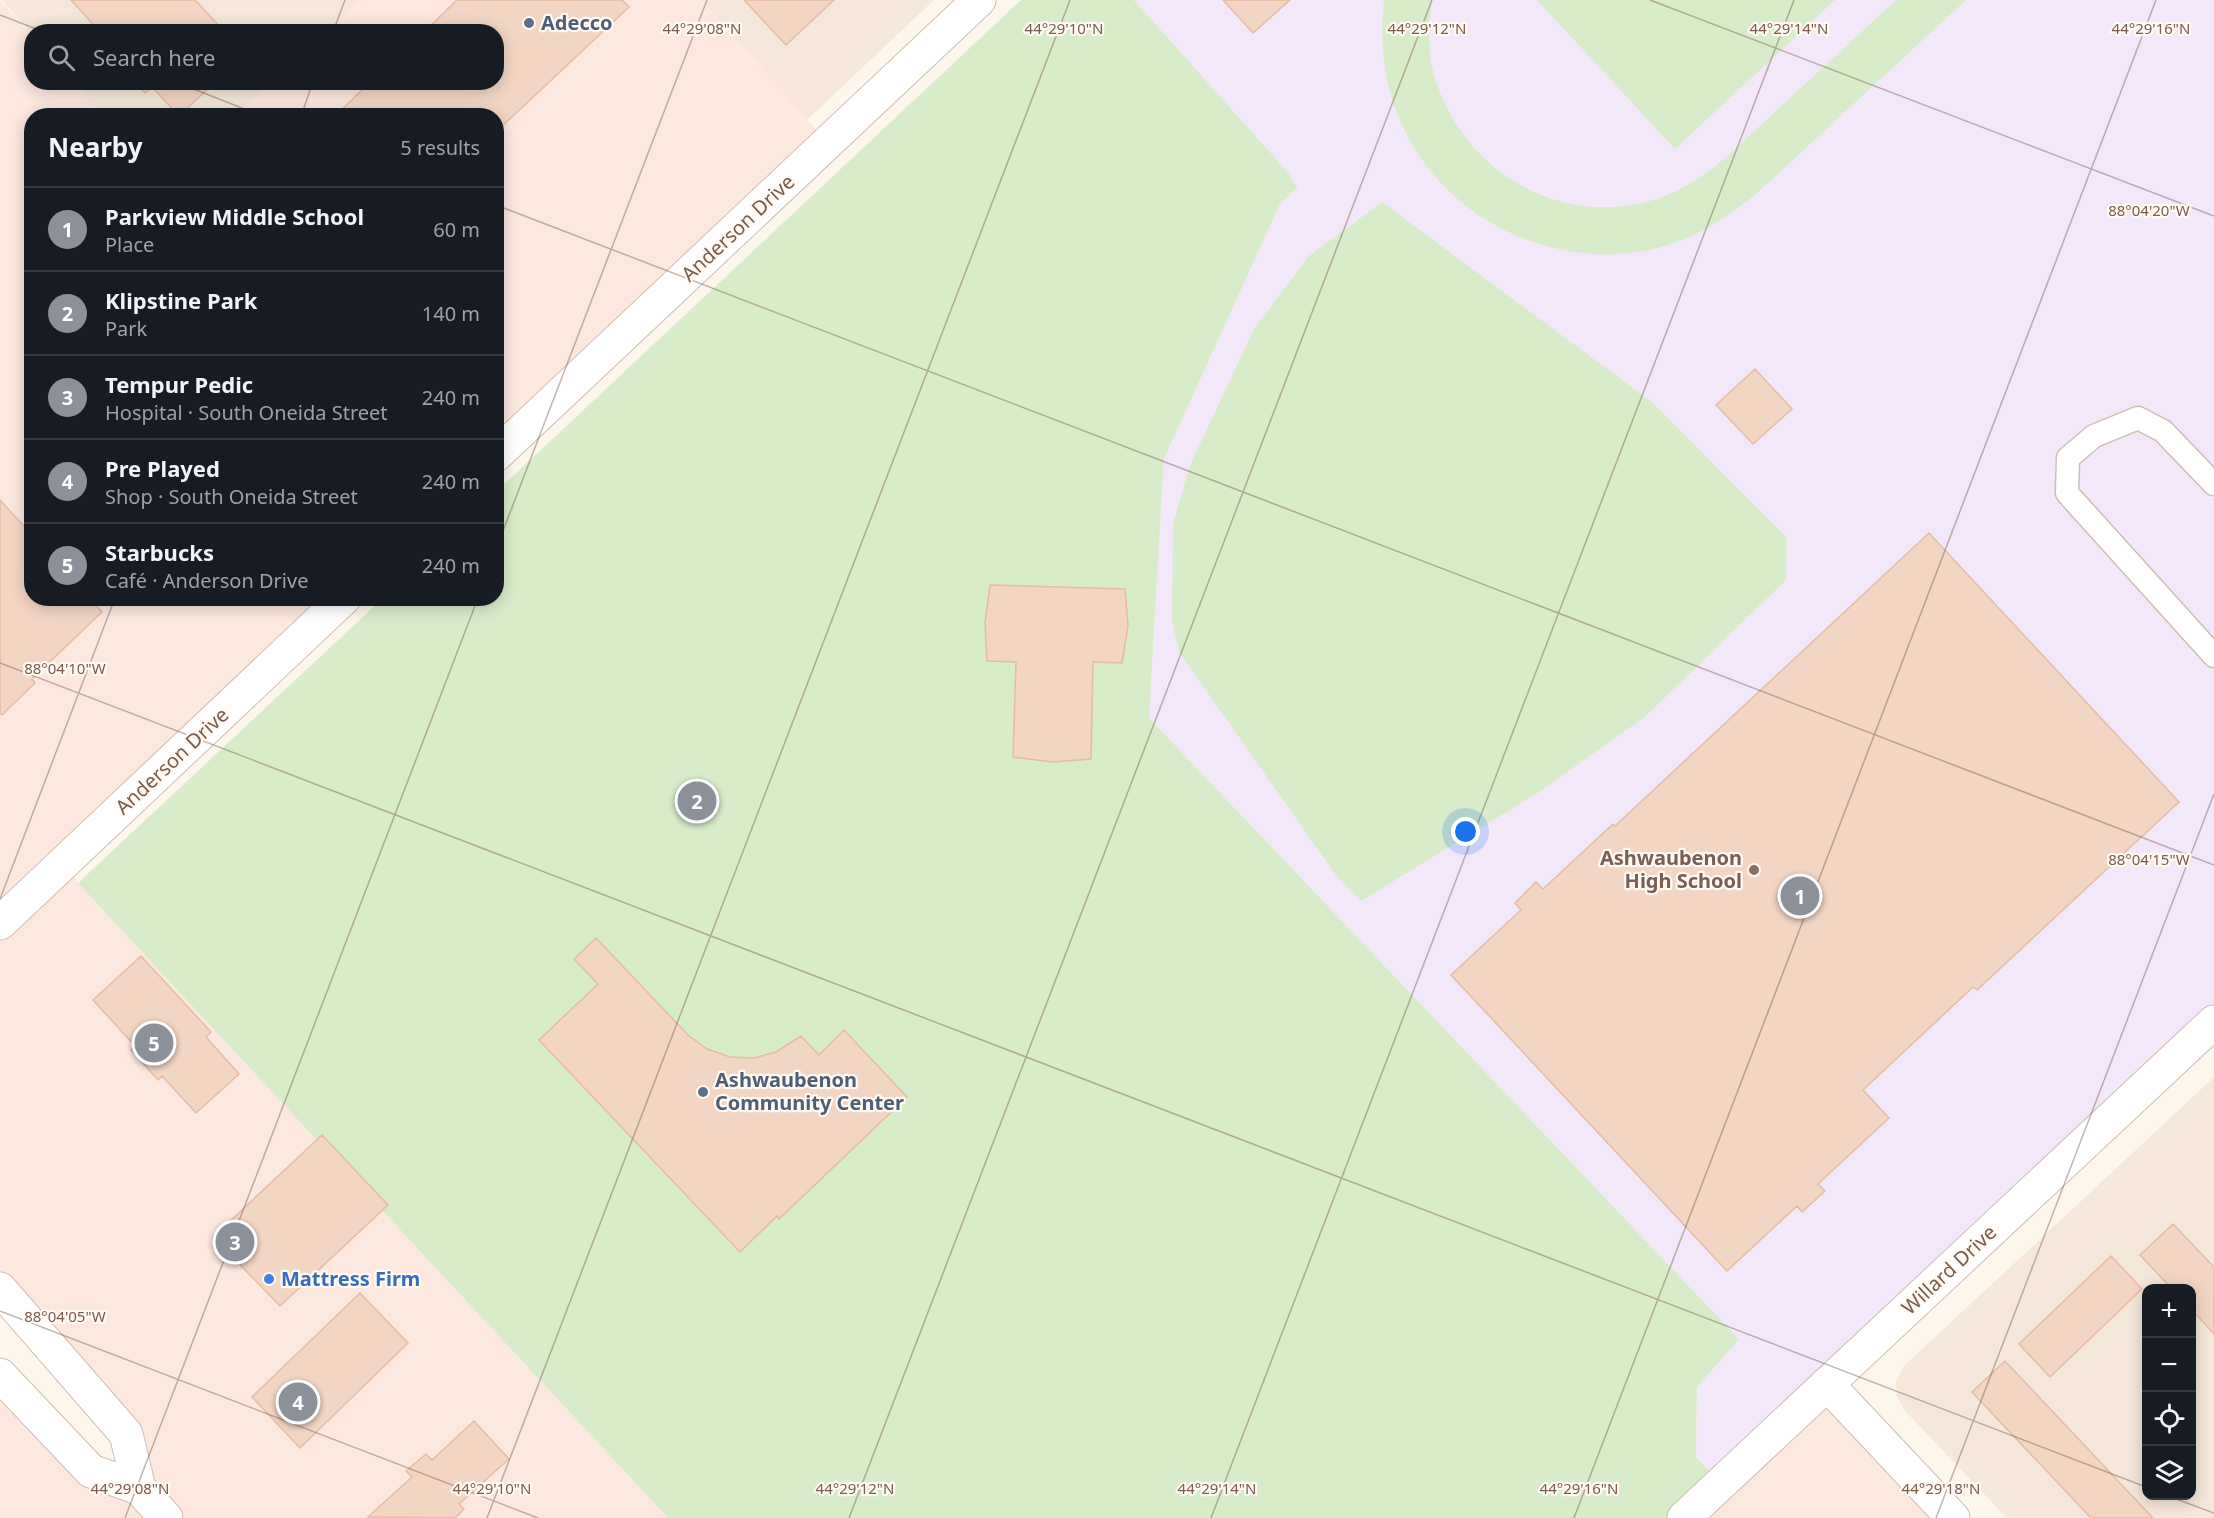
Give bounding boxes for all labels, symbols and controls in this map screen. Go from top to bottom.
place label: Adecco [541,9,613,36]
marker: Adecco [522,16,536,30]
text: 44°29'08"N [663,18,741,38]
text: 44°29'10"N [1025,18,1103,38]
text: 44°29'12"N [1388,18,1466,38]
text: 44°29'14"N [1750,18,1828,38]
text: 44°29'16"N [2112,18,2190,38]
search box [24,24,504,90]
icon: search [45,41,78,74]
text: Search here [93,42,215,72]
text: Nearby [48,129,143,165]
text: 5 results [400,134,480,161]
street label: Anderson Drive [675,168,800,287]
text: 88°04'20"W [2108,200,2190,220]
text: Parkview Middle School [105,201,364,231]
text: 1 [62,216,73,243]
text: 60 m [433,216,480,243]
text: Place [105,231,154,258]
text: Klipstine Park [105,285,257,315]
text: 2 [62,300,73,327]
text: 140 m [422,300,480,327]
text: Park [105,315,147,342]
text: Tempur Pedic [105,369,253,399]
text: 3 [62,384,73,411]
text: 240 m [422,384,480,411]
text: Hospital · South Oneida Street [105,399,388,426]
text: Pre Played [105,453,220,483]
text: 4 [62,468,73,495]
text: 240 m [422,468,480,495]
text: Shop · South Oneida Street [105,483,358,510]
text: Starbucks [105,537,214,567]
text: 5 [62,552,73,579]
text: 240 m [422,552,480,579]
text: Café · Anderson Drive [105,567,308,594]
text: 88°04'10"W [24,658,106,678]
street label: Anderson Drive [109,701,234,820]
pin: 2 [678,778,716,824]
your location [1451,817,1480,846]
place label: Ashwaubenon High School [1600,844,1742,894]
text: 88°04'15"W [2108,849,2190,869]
marker: Ashwaubenon High School [1747,863,1761,877]
pin: 1 [1780,874,1820,918]
pin: 5 [134,1020,174,1066]
place label: Ashwaubenon Community Center [715,1066,904,1116]
marker: Ashwaubenon Community Center [696,1085,710,1099]
street label: Willard Drive [1896,1219,2002,1320]
pin: 3 [216,1220,254,1264]
place label: Mattress Firm [281,1265,420,1292]
marker: Mattress Firm [262,1272,276,1286]
map controls [2142,1284,2196,1500]
button: + [2142,1284,2196,1338]
text: 88°04'05"W [24,1306,106,1326]
button: − [2142,1338,2196,1392]
pin: 4 [278,1380,318,1424]
button: locate [2142,1392,2196,1446]
button: layers [2142,1446,2196,1500]
text: 44°29'08"N [91,1478,169,1498]
text: 44°29'10"N [453,1478,531,1498]
text: 44°29'12"N [816,1478,894,1498]
text: 44°29'14"N [1178,1478,1256,1498]
text: 44°29'16"N [1540,1478,1618,1498]
text: 44°29'18"N [1902,1478,1980,1498]

